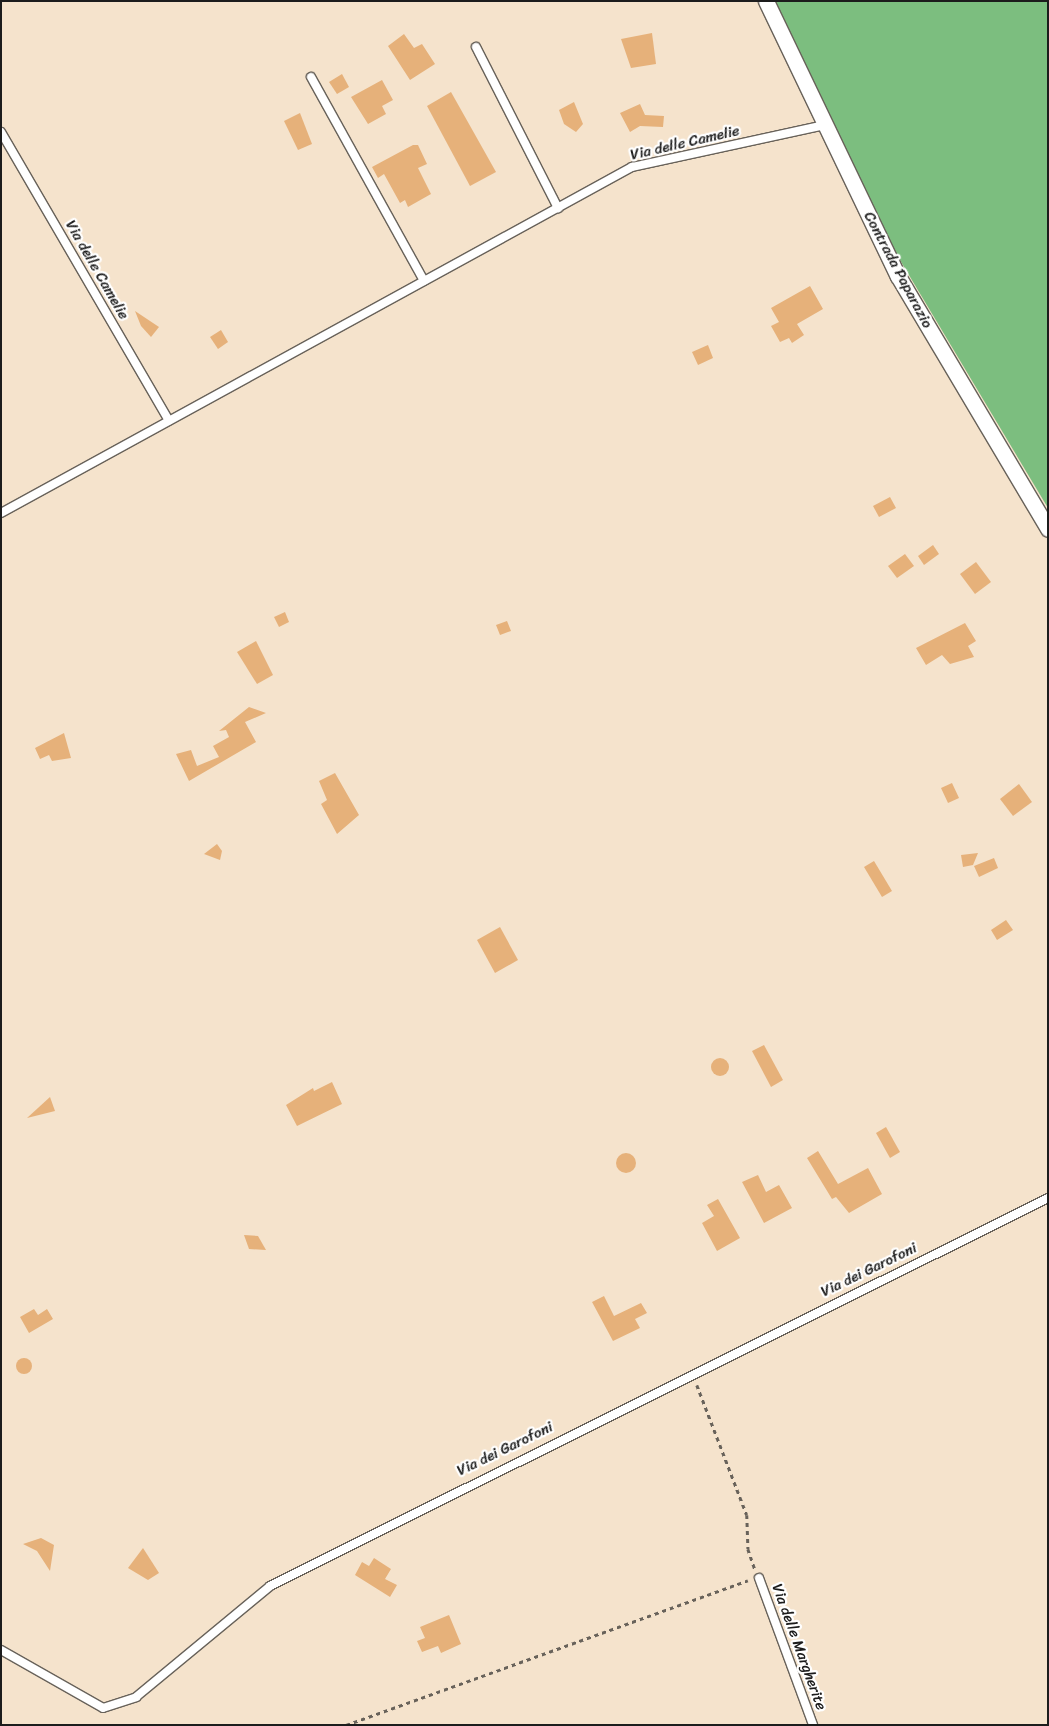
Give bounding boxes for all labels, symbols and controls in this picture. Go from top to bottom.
street label: Via delle Camelie [628,122,742,164]
street label: Contrada Paparazio [860,209,936,331]
street label: Via delle Camelie [61,217,133,323]
street label: Via dei Garofoni [818,1239,920,1301]
street label: Via dei Garofoni [454,1418,556,1480]
street label: Via delle Margherite [768,1581,830,1713]

